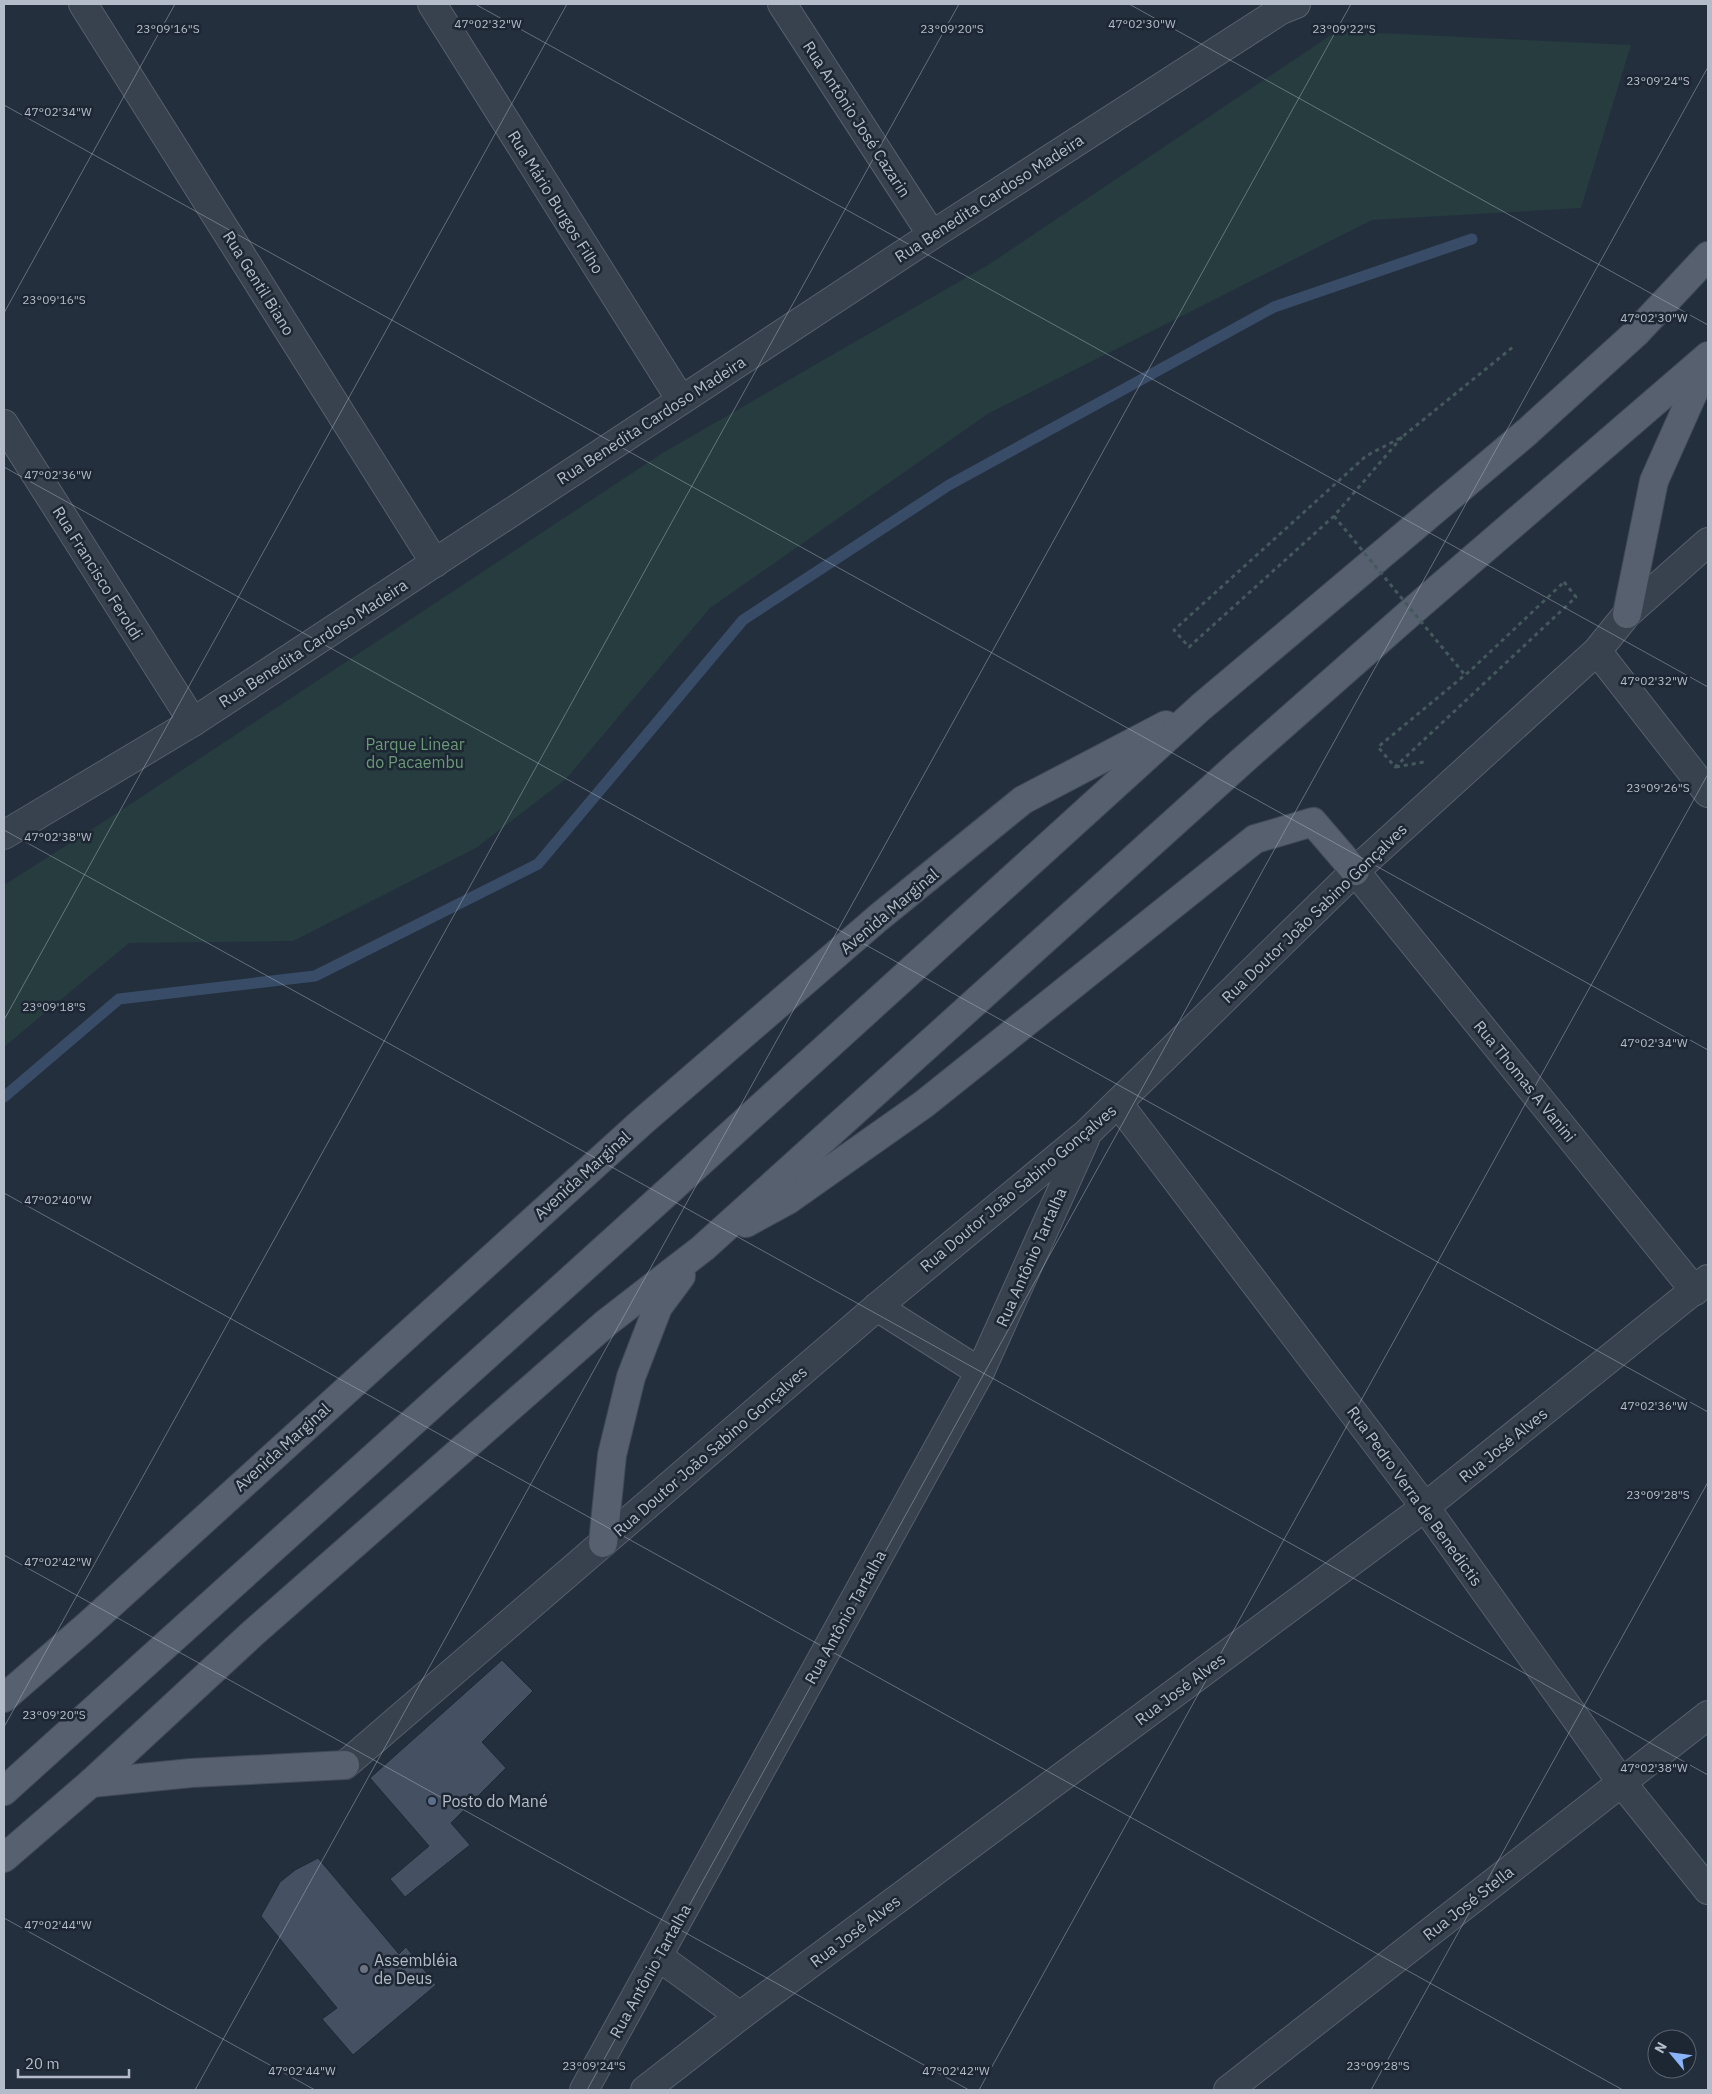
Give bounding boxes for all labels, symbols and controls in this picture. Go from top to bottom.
text: 47°02'32"W [454,16,522,31]
text: 47°02'30"W [1108,16,1176,31]
text: 23°09'16"S [136,21,200,36]
text: 23°09'20"S [920,21,984,36]
text: 23°09'22"S [1312,21,1376,36]
street label: Rua Antônio José Cazarin [799,37,915,201]
text: 23°09'24"S [1626,73,1690,88]
text: 47°02'34"W [24,104,92,119]
street label: Rua Mário Burgos Filho [504,127,608,277]
street label: Rua Benedita Cardoso Madeira [891,129,1087,267]
street label: Rua Gentil Biano [219,227,299,339]
text: 23°09'16"S [22,292,86,307]
text: 47°02'30"W [1620,310,1688,325]
street label: Rua Benedita Cardoso Madeira [553,351,749,489]
text: 47°02'36"W [24,467,92,482]
street label: Rua Francisco Feroldi [49,502,147,644]
street label: Rua Benedita Cardoso Madeira [215,574,411,712]
text: 47°02'32"W [1620,673,1688,688]
park label: Parque Linear do Pacaembu [365,734,465,772]
text: 23°09'26"S [1626,780,1690,795]
street label: Rua Doutor João Sabino Gonçalves [1217,819,1411,1007]
text: 47°02'38"W [24,829,92,844]
street label: Avenida Marginal [836,864,942,958]
text: 23°09'18"S [22,999,86,1014]
street label: Rua Thomas A Vanini [1470,1016,1580,1146]
text: 47°02'34"W [1620,1035,1688,1050]
street label: Rua Doutor João Sabino Gonçalves [916,1100,1120,1276]
street label: Avenida Marginal [530,1127,634,1223]
street label: Rua Antônio Tartalha [991,1184,1071,1330]
text: 47°02'40"W [24,1192,92,1207]
street label: Rua Doutor João Sabino Gonçalves [609,1361,811,1541]
text: 47°02'36"W [1620,1398,1688,1413]
street label: Avenida Marginal [230,1399,334,1495]
street label: Rua Pedro Verra de Benedictis [1343,1402,1487,1590]
street label: Rua José Alves [1455,1403,1551,1487]
text: 23°09'28"S [1626,1487,1690,1502]
street label: Rua Antônio Tartalha [800,1546,890,1687]
text: 47°02'42"W [24,1554,92,1569]
street label: Rua José Alves [1131,1649,1229,1729]
text: 23°09'20"S [22,1707,86,1722]
text: 47°02'38"W [1620,1760,1688,1775]
place label: Posto do Mané [442,1791,548,1811]
marker: Posto do Mané [426,1795,438,1807]
street label: Rua José Stella [1419,1861,1518,1945]
street label: Rua José Alves [806,1891,904,1971]
street label: Rua Antônio Tartalha [605,1900,695,2041]
text: 47°02'44"W [24,1917,92,1932]
place label: Assembléia de Deus [374,1950,458,1988]
marker: Assembléia de Deus [358,1963,370,1975]
north arrow [1647,2029,1697,2079]
text: N [1650,2039,1671,2056]
scale bar [18,2046,129,2078]
text: 20 m [25,2054,60,2073]
text: 23°09'24"S [562,2058,626,2073]
text: 23°09'28"S [1346,2058,1410,2073]
text: 47°02'44"W [268,2063,336,2078]
text: 47°02'42"W [922,2063,990,2078]

